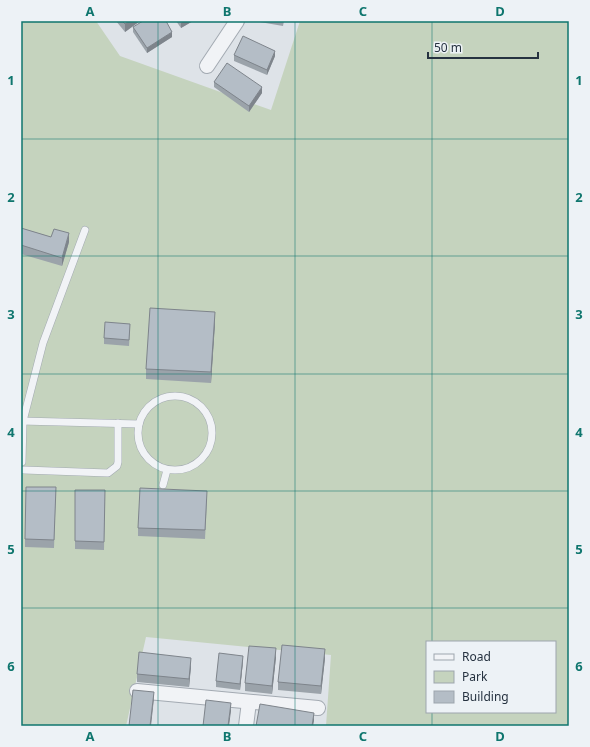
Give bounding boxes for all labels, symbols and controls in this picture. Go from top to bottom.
text: A [86,2,95,20]
text: B [223,2,231,20]
text: C [359,2,367,20]
text: D [495,2,505,20]
scale bar [428,34,538,60]
text: 50 m [434,39,462,56]
text: 1 [7,71,15,89]
text: 1 [575,71,583,89]
text: 2 [7,188,15,206]
text: 2 [575,188,583,206]
text: 3 [7,305,15,323]
text: 3 [575,305,583,323]
text: 4 [7,423,15,441]
text: 4 [575,423,583,441]
text: 5 [7,540,15,558]
text: 5 [575,540,583,558]
legend [426,641,556,713]
text: Road [462,648,491,665]
text: 6 [7,657,15,675]
text: 6 [575,657,583,675]
text: Park [462,668,488,685]
text: Building [462,688,509,705]
text: A [86,727,95,745]
text: B [223,727,231,745]
text: C [359,727,367,745]
text: D [495,727,505,745]

